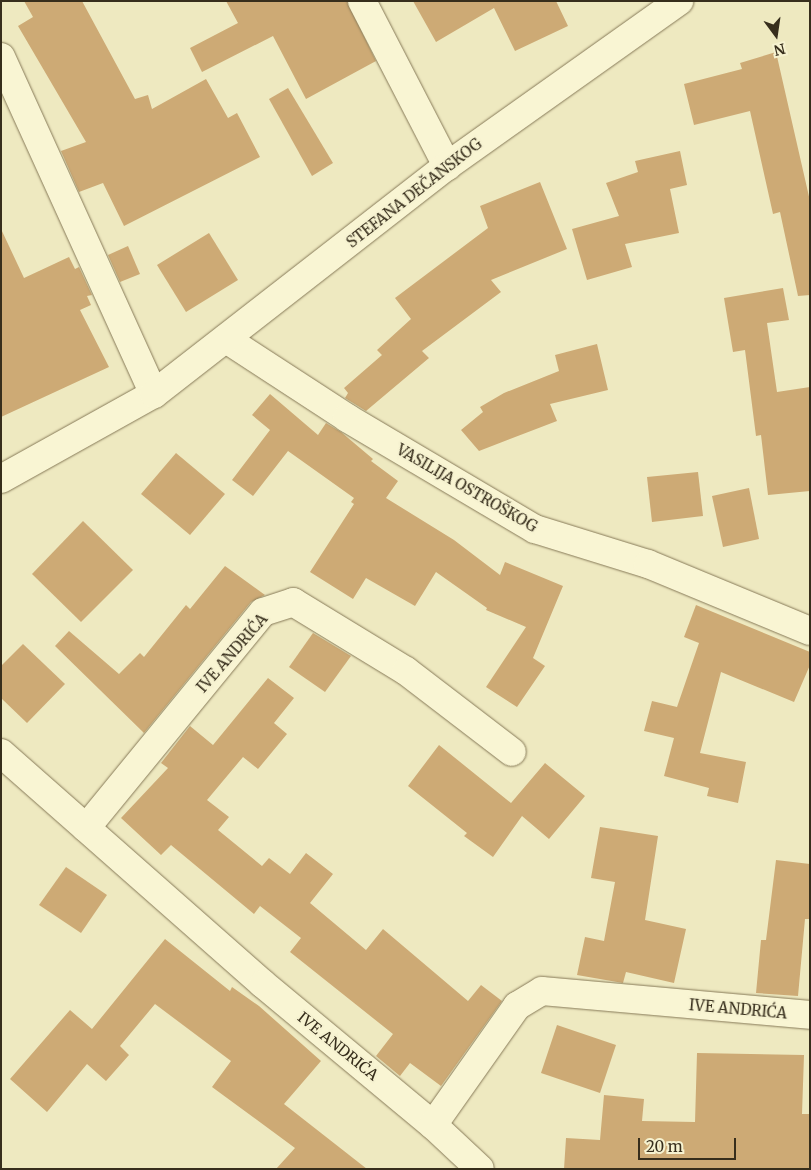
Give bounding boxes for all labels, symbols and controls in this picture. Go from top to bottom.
north arrow [751,10,801,60]
text: N [772,39,787,60]
street label: STEFANA DEČANSKOG [343,135,485,251]
street label: VASILIJA OSTROŠKOG [394,440,540,536]
street label: IVE ANDRIĆA [193,610,271,696]
street label: IVE ANDRIĆA [688,996,788,1022]
street label: IVE ANDRIĆA [294,1008,382,1084]
scale bar [641,1128,738,1160]
text: 20 m [646,1137,683,1156]

